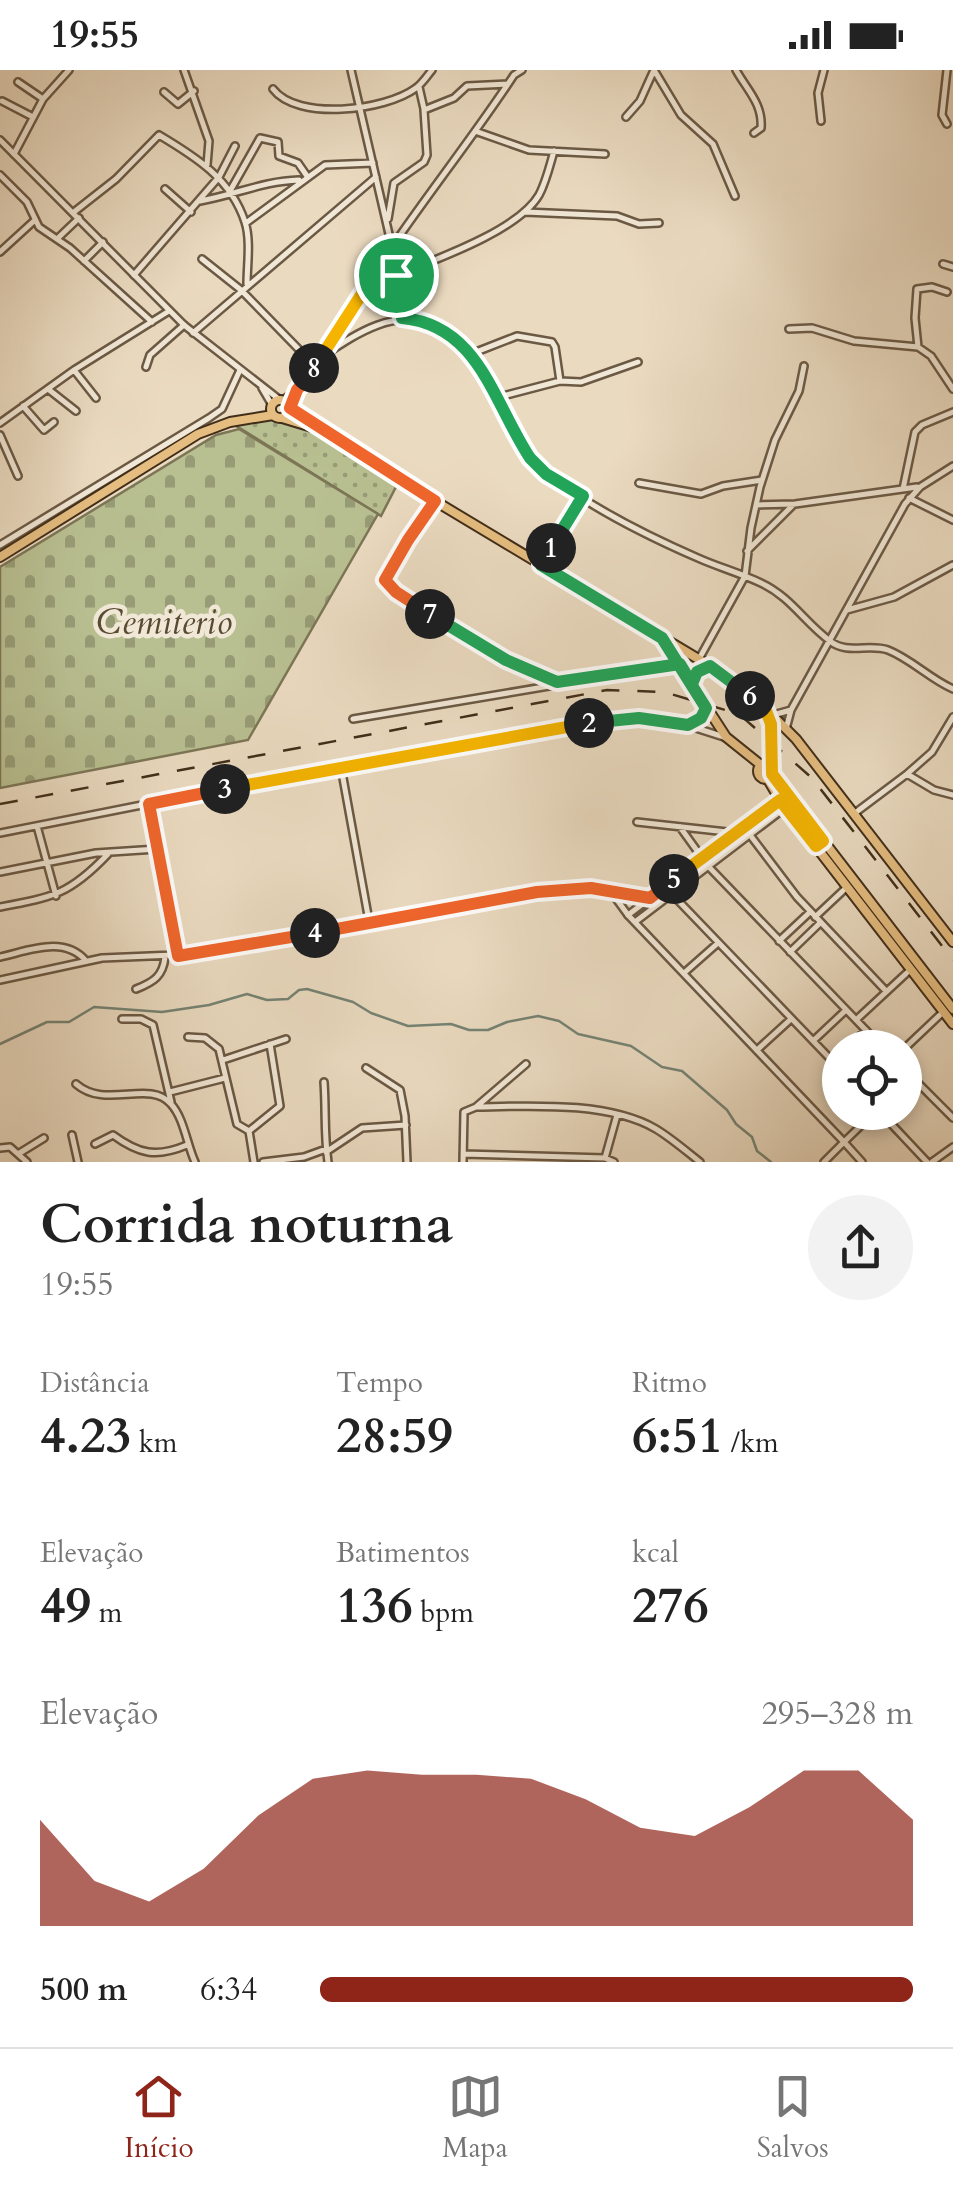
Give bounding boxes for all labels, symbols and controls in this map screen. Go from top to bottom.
text: 19:55 [50,9,139,61]
pin [354,233,439,318]
icon: arrive [369,248,424,303]
pin: 8 [289,343,339,393]
text: 8 [307,349,321,387]
pin: 1 [526,523,576,573]
text: 1 [544,529,558,567]
pin: 7 [405,589,455,639]
text: 7 [423,595,437,633]
park label: Cemiterio [96,599,232,647]
pin: 6 [725,671,775,721]
text: 6 [743,677,757,715]
pin: 2 [564,698,614,748]
text: 2 [582,704,596,742]
pin: 3 [200,764,250,814]
text: 3 [218,770,232,808]
pin: 5 [649,854,699,904]
text: 5 [667,860,681,898]
pin: 4 [290,908,340,958]
text: 4 [308,914,322,952]
map controls [822,1030,922,1130]
button: locate [822,1030,922,1130]
text: Corrida noturna [40,1188,453,1262]
button: share [808,1195,913,1300]
text: 19:55 [40,1263,114,1307]
text: Distância [40,1364,150,1402]
text: Tempo [336,1364,423,1402]
text: Ritmo [632,1364,707,1402]
text: 4.23 [40,1402,131,1470]
text: 28:59 [336,1402,453,1470]
text: 6:51 [632,1402,723,1470]
text: km [131,1424,178,1462]
text: /km [723,1424,779,1462]
text: Elevação [40,1534,143,1572]
text: Batimentos [336,1534,470,1572]
text: kcal [632,1534,679,1572]
text: 49 [40,1572,91,1640]
text: 136 [336,1572,413,1640]
text: 276 [632,1572,709,1640]
text: m [91,1594,122,1632]
text: bpm [413,1594,474,1632]
text: Elevação [40,1692,158,1736]
text: 295–328 m [761,1692,913,1736]
text: 500 m [40,1968,127,2012]
text: 6:34 [200,1968,257,2012]
tab: Início [124,2069,194,2167]
tab: Mapa [442,2069,508,2167]
tab: Salvos [757,2069,829,2167]

